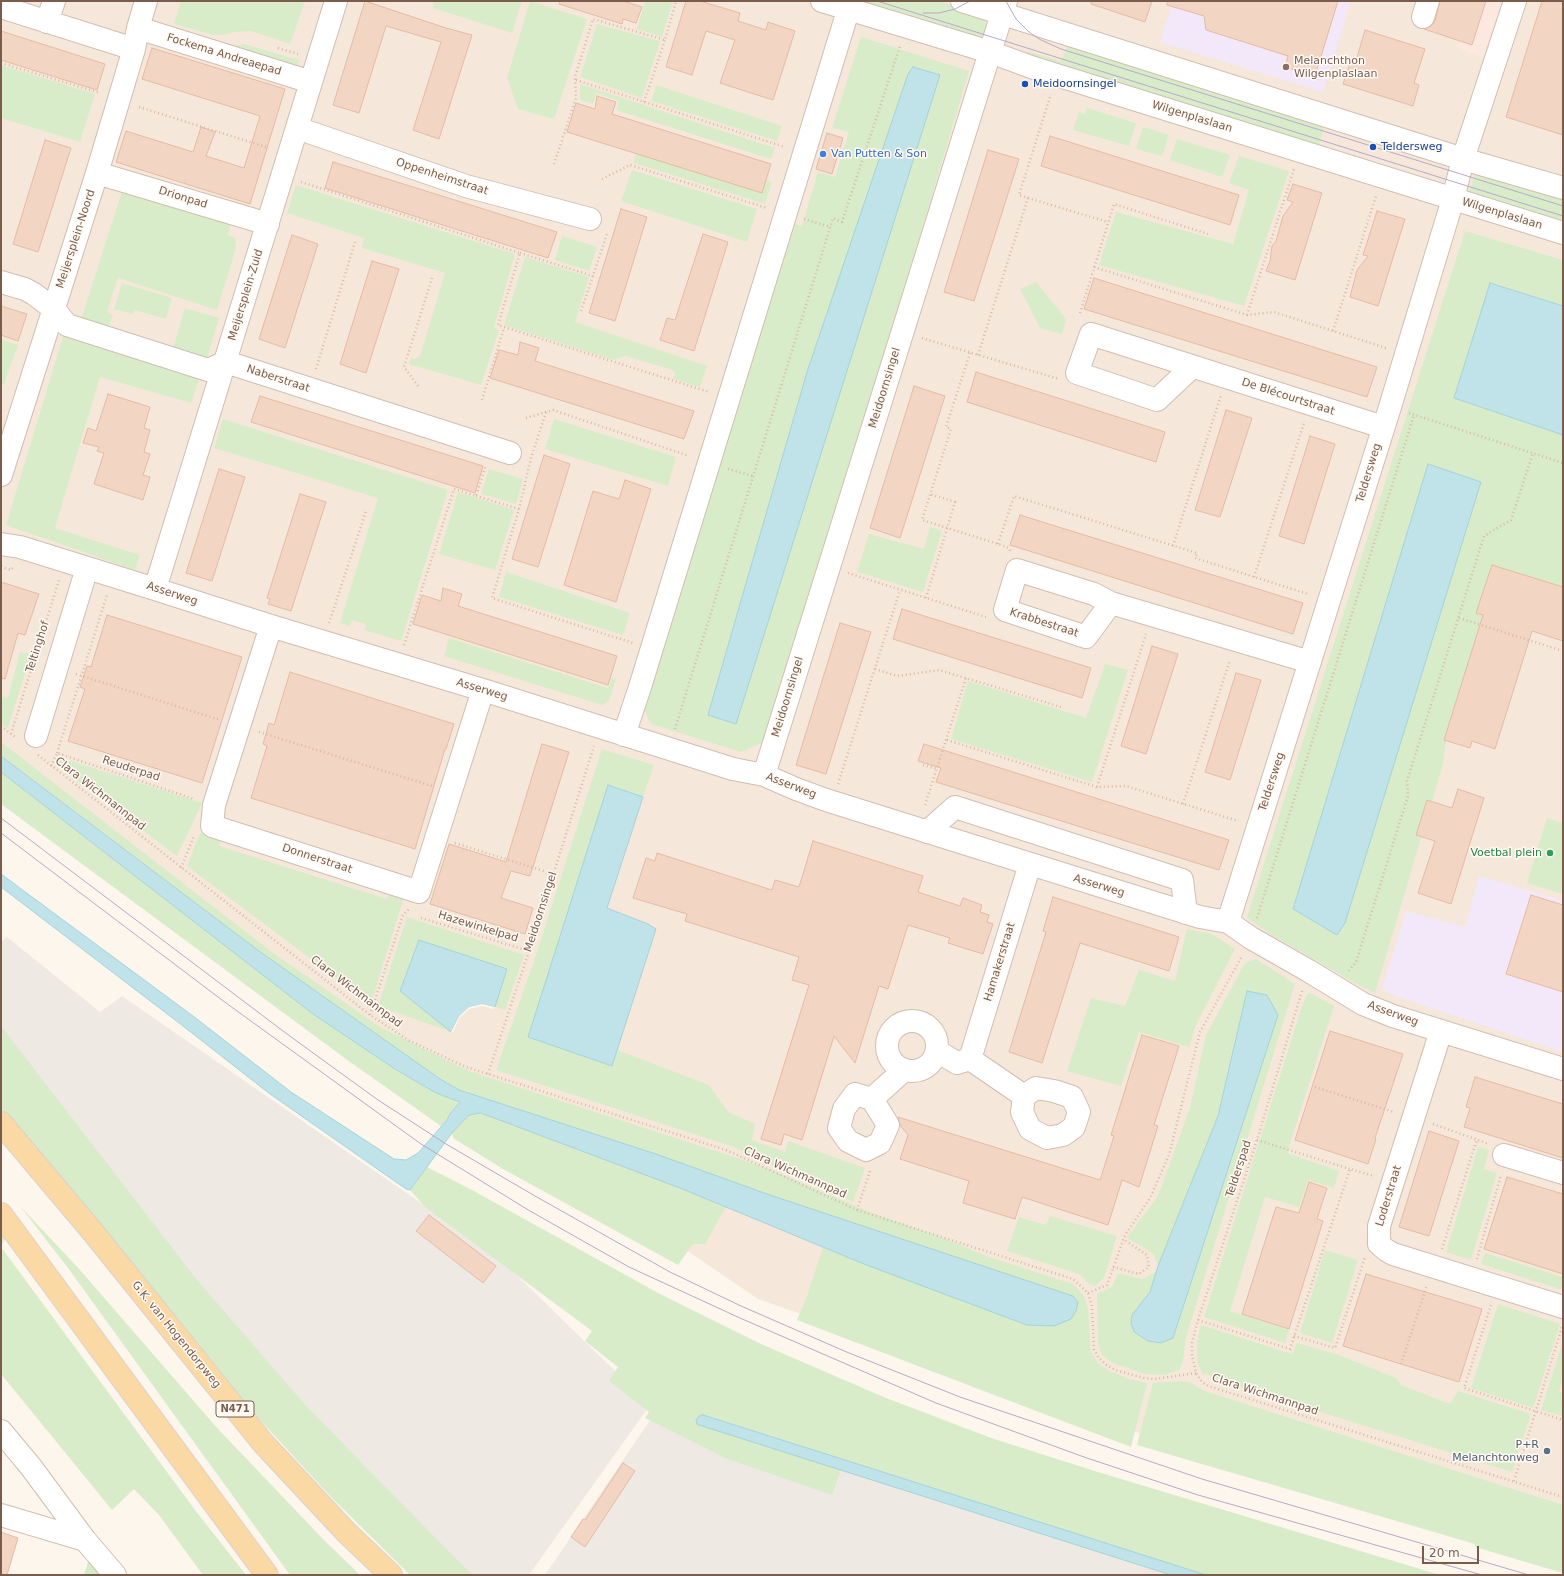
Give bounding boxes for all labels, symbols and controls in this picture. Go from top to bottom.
street label: Fockema Andreaepad [165,31,283,79]
place label: Melanchthon Wilgenplaslaan [1294,54,1377,80]
marker: Melanchthon Wilgenplaslaan [1281,62,1291,72]
place label: Meidoornsingel [1033,77,1117,91]
marker: Meidoornsingel [1020,79,1030,89]
street label: Wilgenplaslaan [1150,98,1234,136]
place label: Teldersweg [1381,140,1442,154]
marker: Teldersweg [1368,142,1378,152]
place label: Van Putten & Son [831,147,927,161]
marker: Van Putten & Son [818,149,828,159]
street label: Oppenheimstraat [394,156,490,198]
street label: Drionpad [157,184,209,212]
street label: Meijersplein-Noord [54,188,98,290]
street label: Wilgenplaslaan [1460,195,1544,233]
street label: Meijersplein-Zuid [226,248,266,342]
street label: Meidoornsingel [866,346,904,430]
street label: Naberstraat [245,363,311,395]
street label: De Blécourtstraat [1240,376,1336,418]
street label: Teldersweg [1354,442,1384,504]
street label: Asserweg [145,580,199,608]
street label: Krabbestraat [1008,606,1080,640]
street label: Teltinghof [23,619,53,675]
street label: Meidoornsingel [769,655,807,739]
street label: Asserweg [455,676,509,704]
street label: Teldersweg [1256,751,1288,813]
street label: Reuderpad [100,753,162,785]
street label: Clara Wichmannpad [52,755,148,833]
street label: Asserweg [764,770,818,802]
street label: Donnerstraat [280,841,354,877]
place label: Voetbal plein [1470,846,1542,860]
marker: Voetbal plein [1545,848,1555,858]
street label: Meidoornsingel [522,870,560,954]
street label: Asserweg [1072,872,1126,900]
street label: Hazewinkelpad [436,909,520,945]
street label: Hamakerstraat [982,921,1018,1003]
street label: Clara Wichmannpad [308,953,404,1031]
street label: Asserweg [1366,999,1420,1029]
street label: Telderspad [1224,1139,1254,1199]
street label: Clara Wichmannpad [742,1144,848,1202]
street label: Loderstraat [1373,1164,1405,1228]
street label: G.K. van Hogendorpweg [129,1279,223,1391]
street label: Clara Wichmannpad [1210,1372,1320,1418]
road number: N471 [216,1401,254,1417]
place label: P+R Melanchtonweg [1452,1438,1539,1464]
marker: P+R Melanchtonweg [1542,1446,1552,1456]
scale bar [1424,1538,1481,1564]
text: 20 m [1429,1546,1460,1560]

